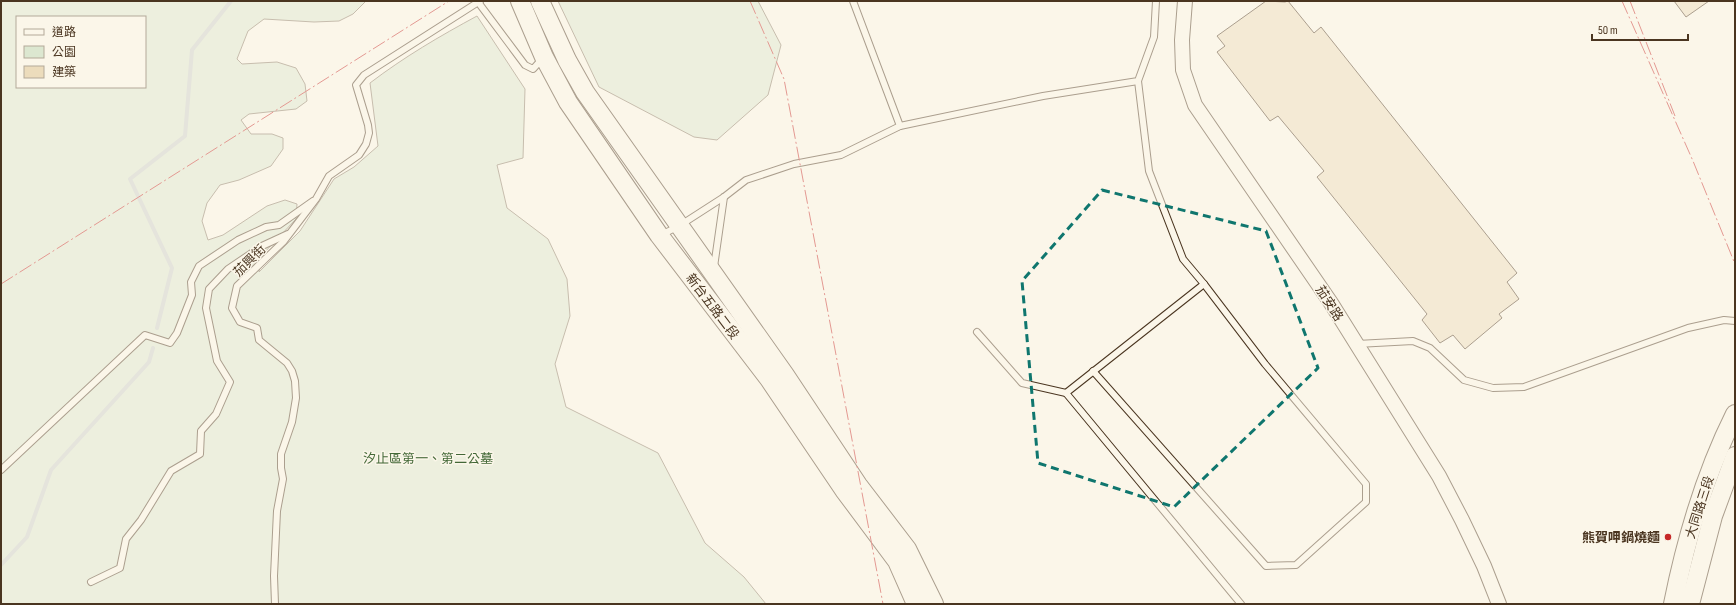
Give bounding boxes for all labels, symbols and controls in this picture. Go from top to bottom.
legend [16,16,146,88]
scale bar [1592,16,1688,42]
text: 50 m [1598,23,1618,38]
text: 道路 [52,25,76,40]
text: 公園 [52,45,76,60]
text: 建築 [52,65,76,80]
street label: 茄興街 [230,241,269,280]
street label: 新台五路二段 [682,271,742,343]
street label: 茄安路 [1312,283,1346,324]
park label: 汐止區第一、第二公墓 [363,451,493,467]
street label: 大同路三段 [1682,474,1718,541]
place label: 熊賀呷鍋燒麵 [1582,530,1660,546]
marker: 熊賀呷鍋燒麵 [1663,532,1673,542]

